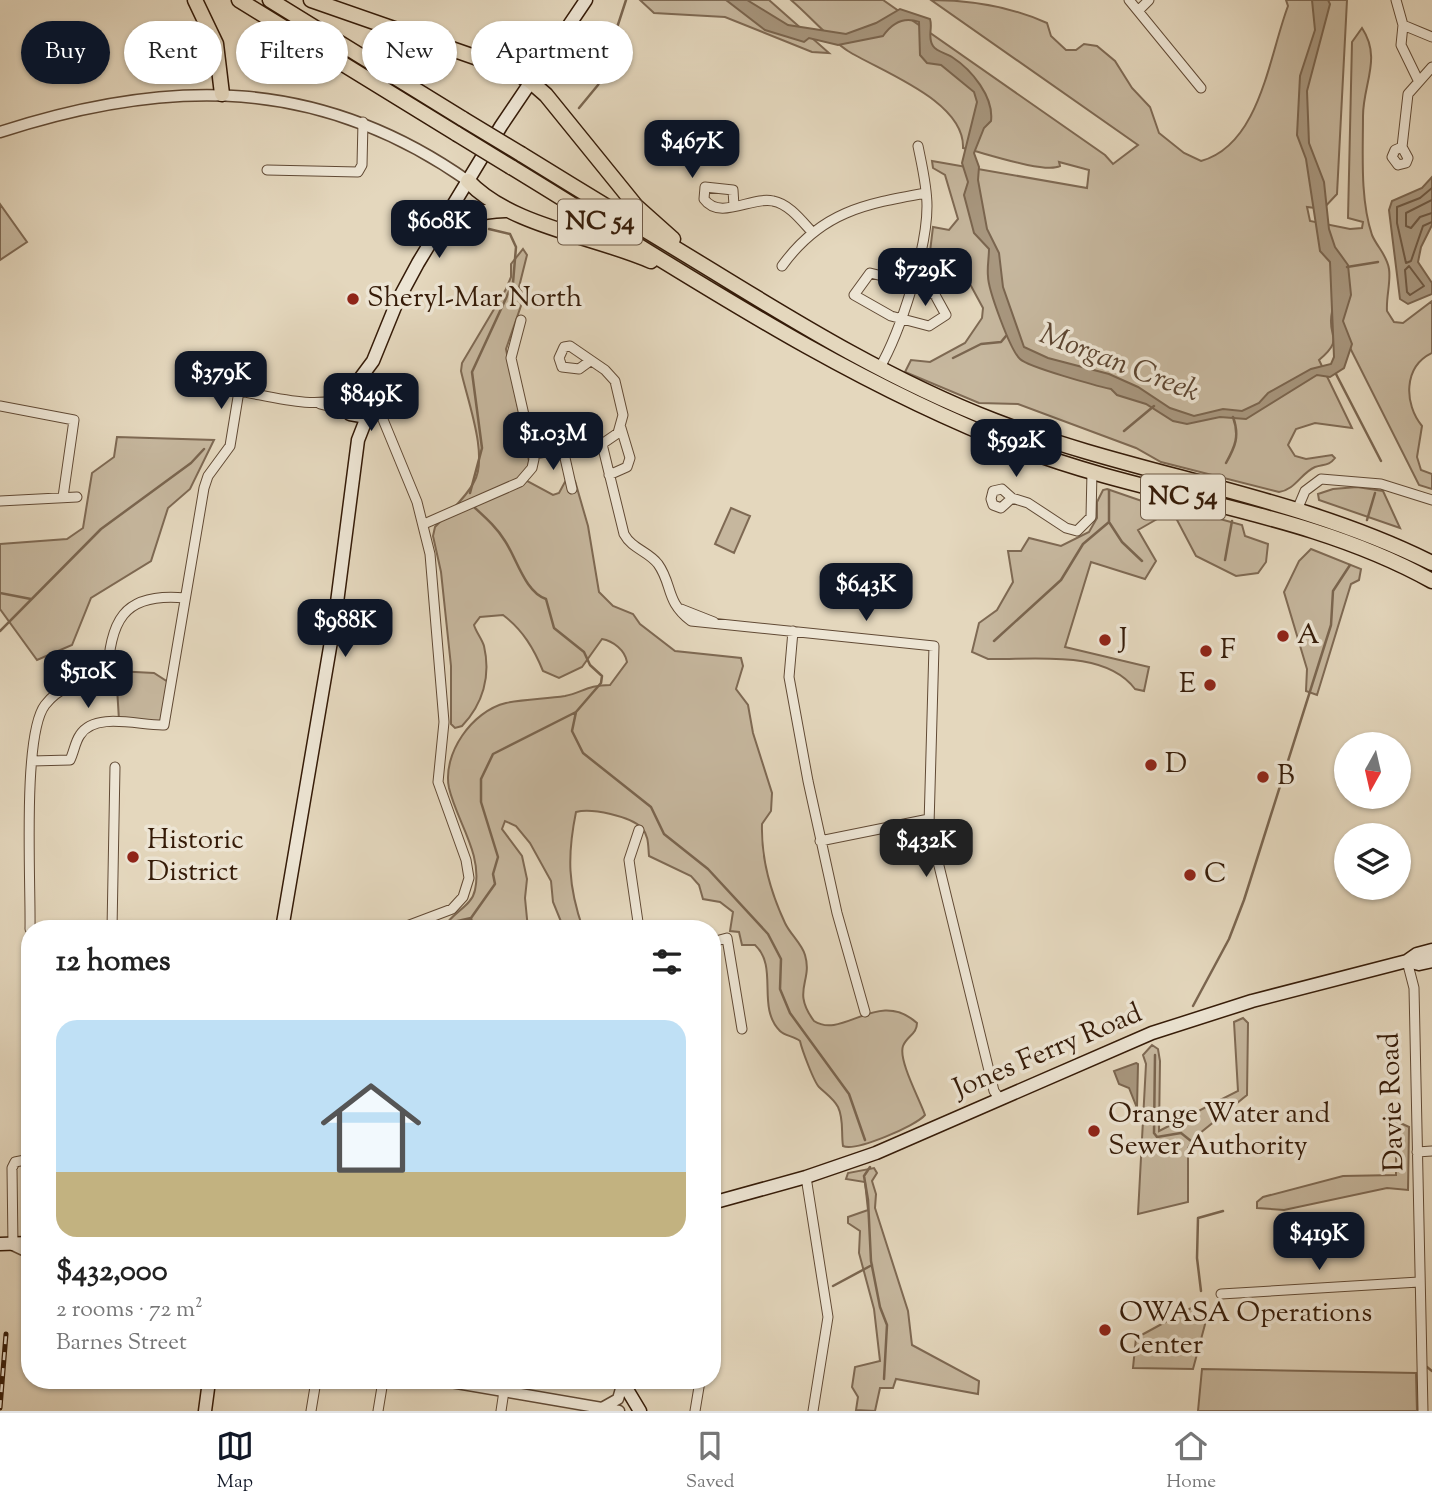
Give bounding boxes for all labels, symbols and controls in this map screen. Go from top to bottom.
chip: Buy [21,21,110,84]
chip: Rent [124,21,222,84]
chip: Filters [236,21,348,84]
chip: New [362,21,457,84]
chip: Apartment [471,21,633,84]
pin: $467K [643,120,741,180]
text: $467K [660,126,724,159]
road number: NC 54 [558,200,642,244]
pin: $608K [390,201,488,260]
text: $608K [407,206,471,239]
pin: $729K [876,248,974,308]
text: $729K [894,254,956,287]
place label: Sheryl-Mar North [367,279,582,319]
marker: Sheryl-Mar North [345,291,361,307]
water label: Morgan Creek [1033,314,1205,414]
pin: $379K [172,352,270,411]
text: $379K [191,357,251,390]
pin: $849K [322,374,420,433]
text: $849K [340,379,402,412]
pin: $1.03M [496,412,610,472]
text: $1.03M [519,418,587,451]
pin: $592K [967,420,1065,479]
text: $592K [987,425,1045,458]
road number: NC 54 [1141,475,1225,520]
pin: $643K [817,564,915,623]
text: $643K [836,569,896,602]
pin: $988K [296,600,394,659]
text: $988K [313,605,377,638]
place label: A [1297,616,1320,656]
place label: J [1117,620,1127,660]
marker: A [1275,628,1291,644]
place label: F [1220,631,1236,671]
marker: J [1097,632,1113,648]
marker: F [1198,643,1214,659]
pin: $510K [39,650,137,710]
text: $510K [60,656,116,689]
place label: E [1179,665,1196,705]
marker: E [1202,677,1218,693]
north arrow [1334,732,1410,808]
map controls [1334,732,1411,900]
place label: D [1165,745,1187,785]
marker: D [1143,757,1159,773]
place label: B [1277,757,1295,797]
marker: B [1255,769,1271,785]
pin: $432K [877,820,975,879]
place label: Historic District [147,821,244,893]
button: layers [1334,823,1411,900]
text: $432K [896,825,956,858]
marker: Historic District [125,849,141,865]
place label: C [1204,855,1227,895]
marker: C [1182,867,1198,883]
text: 12 homes [56,941,171,984]
icon: filters [648,943,686,981]
street label: Jones Ferry Road [946,994,1149,1111]
street label: Davie Road [1371,1032,1415,1172]
icon: home [308,1065,434,1191]
place label: Orange Water and Sewer Authority [1108,1095,1330,1167]
marker: Orange Water and Sewer Authority [1086,1123,1102,1139]
pin: $419K [1270,1212,1368,1272]
text: $419K [1289,1218,1349,1251]
text: $432,000 [56,1251,168,1294]
text: 2 rooms · 72 m² [56,1294,203,1327]
place label: OWASA Operations Center [1119,1294,1372,1366]
marker: OWASA Operations Center [1097,1322,1113,1338]
text: Barnes Street [56,1327,187,1360]
tab: Map [216,1427,254,1496]
tab: Saved [686,1427,734,1496]
tab: Home [1166,1427,1216,1496]

